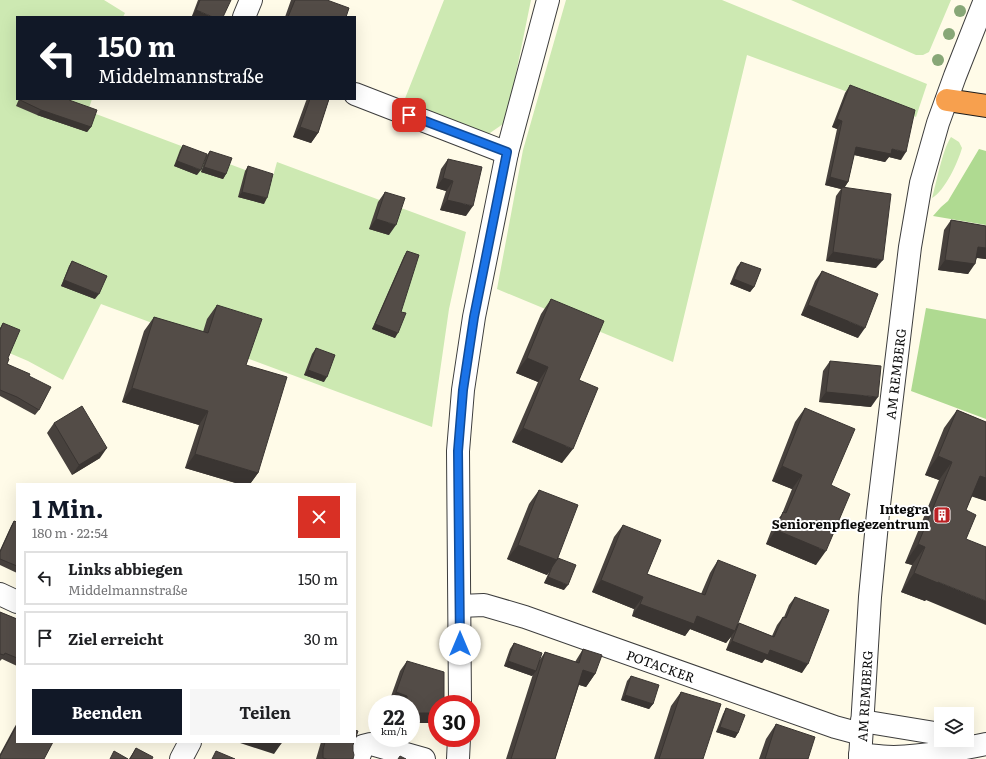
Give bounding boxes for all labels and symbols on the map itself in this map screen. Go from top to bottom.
pin [392,98,426,132]
street label: AM REMBERG [880,327,910,420]
place label: Integra Seniorenpflegezentrum [772,499,929,533]
building icon: Integra Seniorenpflegezentrum [932,505,952,525]
position arrow [439,623,481,665]
street label: POTACKER [624,644,698,686]
street label: AM REMBERG [852,650,876,742]
speed limit sign: 30 [428,695,480,747]

